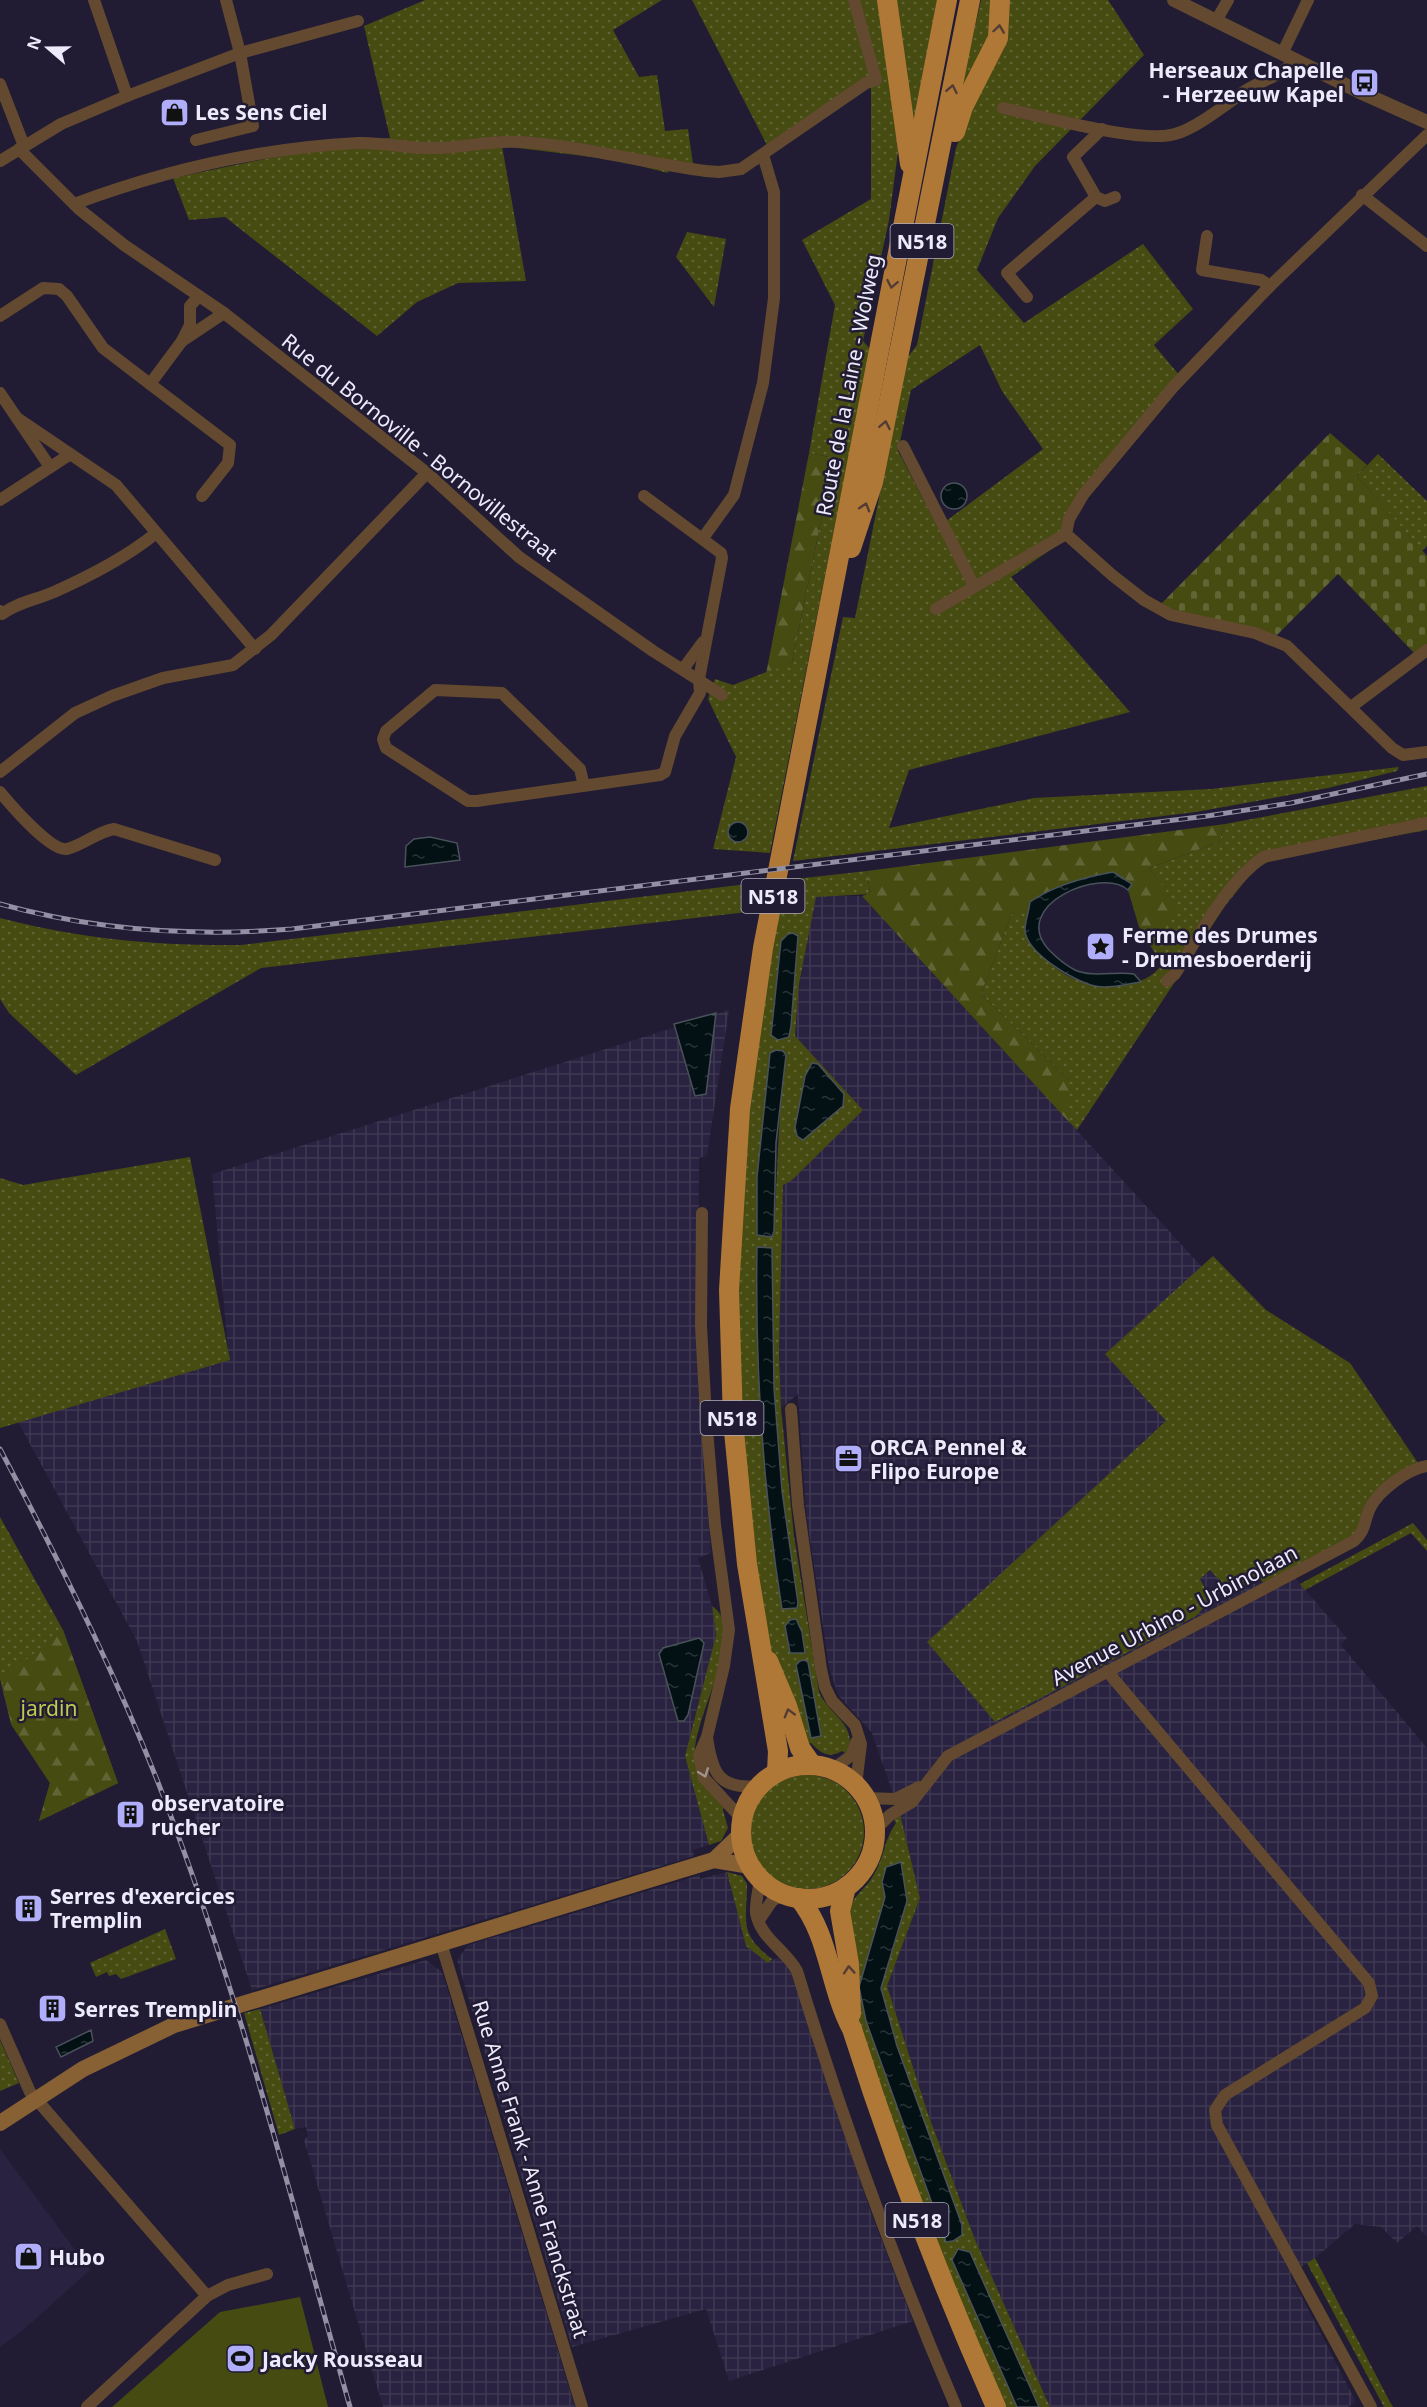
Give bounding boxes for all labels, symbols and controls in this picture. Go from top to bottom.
north arrow [18,18,78,78]
one-way arrow [992,25,1004,34]
text: N [21,33,46,53]
place label: Herseaux Chapelle - Herzeeuw Kapel [1149,56,1344,108]
bus stop icon: Herseaux Chapelle - Herzeeuw Kapel [1349,66,1381,98]
one-way arrow [945,85,958,95]
shop icon: Les Sens Ciel [158,96,190,128]
place label: Les Sens Ciel [195,98,328,126]
road number: N518 [890,224,954,258]
street label: Route de la Laine - Wolweg [809,252,887,518]
one-way arrow [886,279,899,289]
street label: Rue du Bornoville - Bornovillestraat [276,327,564,567]
one-way arrow [877,420,890,430]
one-way arrow [858,502,870,513]
road number: N518 [742,879,804,913]
place label: Ferme des Drumes - Drumesboerderij [1122,921,1318,973]
place icon: Ferme des Drumes - Drumesboerderij [1085,931,1117,963]
road number: N518 [700,1401,764,1435]
place label: ORCA Pennel & Flipo Europe [870,1433,1027,1485]
office icon: ORCA Pennel & Flipo Europe [833,1443,865,1475]
street label: Avenue Urbino - Urbinolaan [1046,1538,1302,1692]
park label: jardin [19,1694,77,1722]
one-way arrow [784,1708,796,1719]
one-way arrow [697,1767,709,1778]
place label: observatoire rucher [151,1789,284,1841]
building icon: observatoire rucher [114,1799,146,1831]
place label: Serres d'exercices Tremplin [50,1882,235,1934]
building icon: Serres d'exercices Tremplin [13,1892,45,1924]
one-way arrow [843,1966,856,1975]
building icon: Serres Tremplin [37,1993,69,2025]
place label: Serres Tremplin [74,1995,238,2023]
street label: Rue Anne Frank - Anne Franckstraat [466,1997,596,2342]
road number: N518 [886,2203,948,2237]
shop icon: Hubo [12,2241,44,2273]
place label: Hubo [49,2243,105,2271]
sports icon: Jacky Rousseau [225,2343,257,2375]
place label: Jacky Rousseau [260,2345,423,2373]

